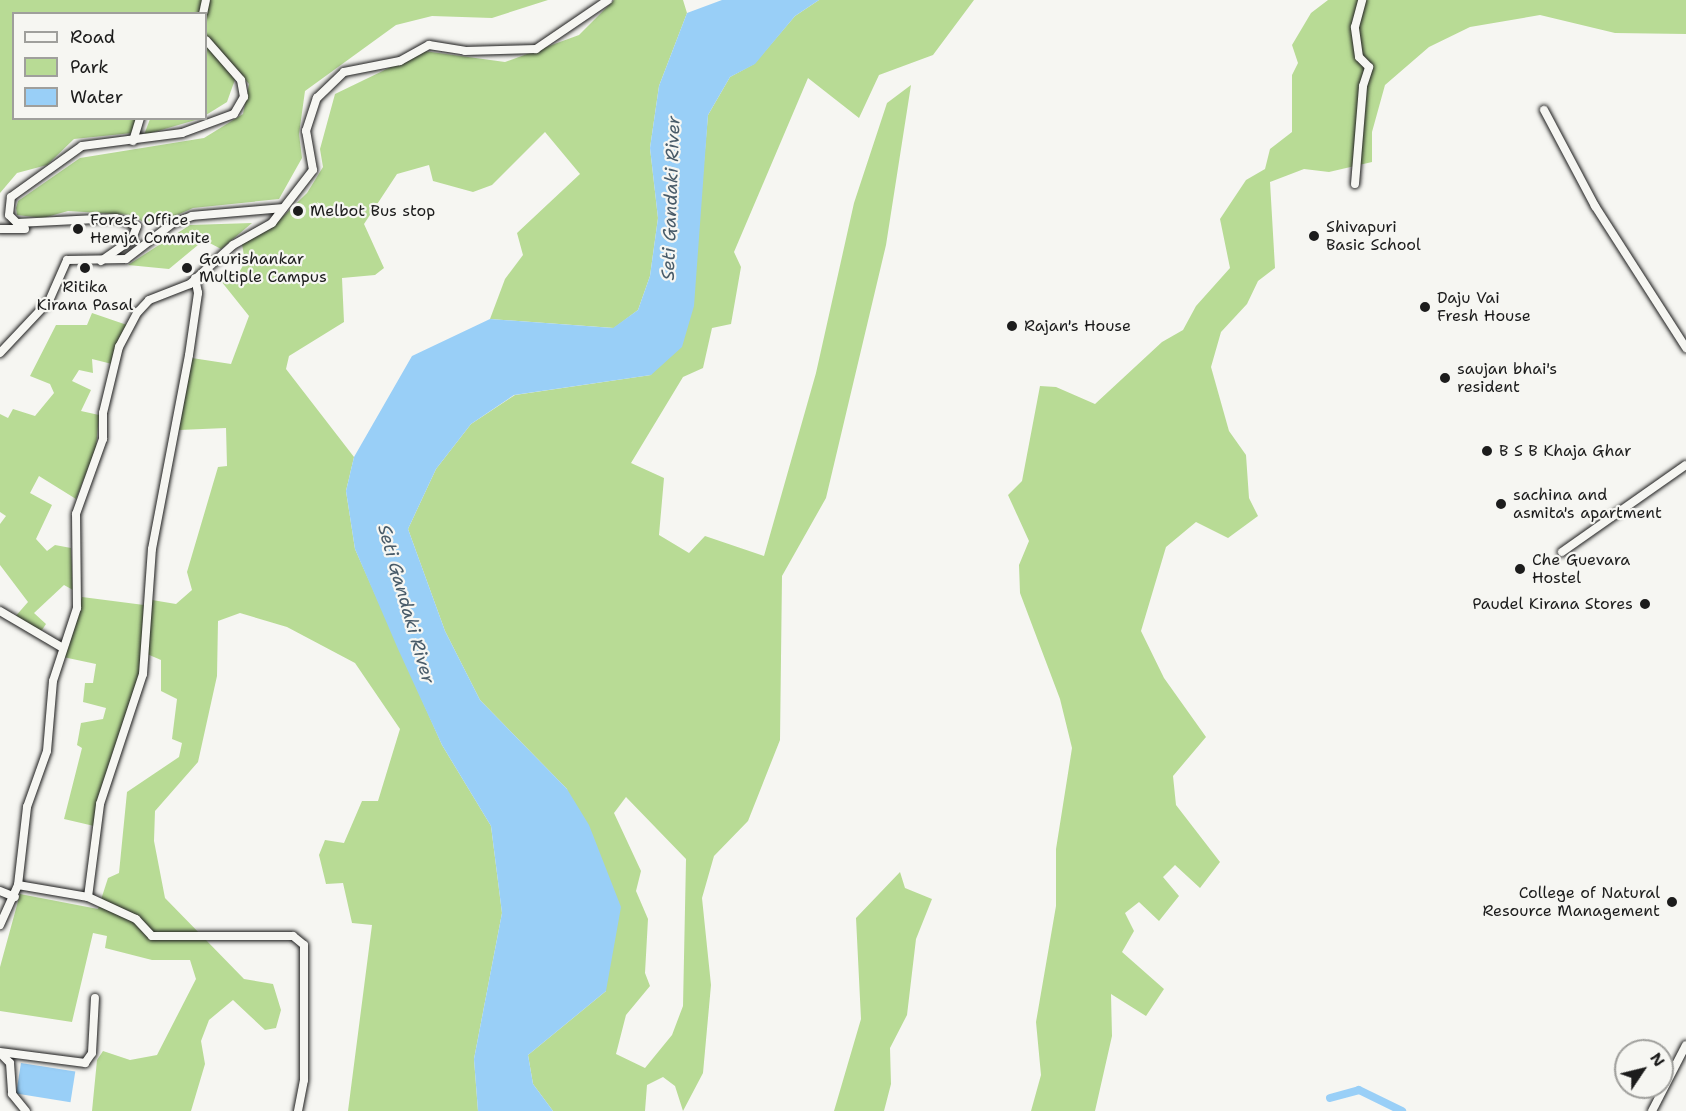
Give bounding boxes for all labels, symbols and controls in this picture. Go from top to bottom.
legend [12,12,207,120]
text: Road [70,25,115,49]
text: Park [70,55,109,79]
text: Water [70,85,123,109]
water label: Seti Gandaki River [657,115,685,281]
place label: Melbot Bus stop [310,201,435,221]
marker: Melbot Bus stop [291,204,305,218]
place label: Forest Office Hemja Commite [90,210,210,248]
place label: Shivapuri Basic School [1326,217,1421,255]
marker: Forest Office Hemja Commite [71,222,85,236]
marker: Shivapuri Basic School [1307,229,1321,243]
place label: Gaurishankar Multiple Campus [199,249,327,287]
marker: Ritika Kirana Pasal [78,261,92,275]
marker: Gaurishankar Multiple Campus [180,261,194,275]
place label: Ritika Kirana Pasal [37,277,133,315]
place label: Daju Vai Fresh House [1437,288,1531,326]
marker: Daju Vai Fresh House [1418,300,1432,314]
place label: Rajan's House [1024,316,1131,336]
marker: Rajan's House [1005,319,1019,333]
place label: saujan bhai's resident [1457,359,1557,397]
marker: saujan bhai's resident [1438,371,1452,385]
place label: B S B Khaja Ghar [1499,441,1632,461]
marker: B S B Khaja Ghar [1480,444,1494,458]
place label: sachina and asmita's apartment [1513,485,1662,523]
marker: sachina and asmita's apartment [1494,497,1508,511]
water label: Seti Gandaki River [373,522,439,686]
place label: Che Guevara Hostel [1532,550,1630,588]
marker: Che Guevara Hostel [1513,562,1527,576]
place label: Paudel Kirana Stores [1472,594,1633,614]
marker: Paudel Kirana Stores [1638,597,1652,611]
place label: College of Natural Resource Management [1482,883,1660,921]
marker: College of Natural Resource Management [1665,895,1679,909]
north arrow [1614,1039,1674,1099]
text: N [1645,1048,1670,1071]

